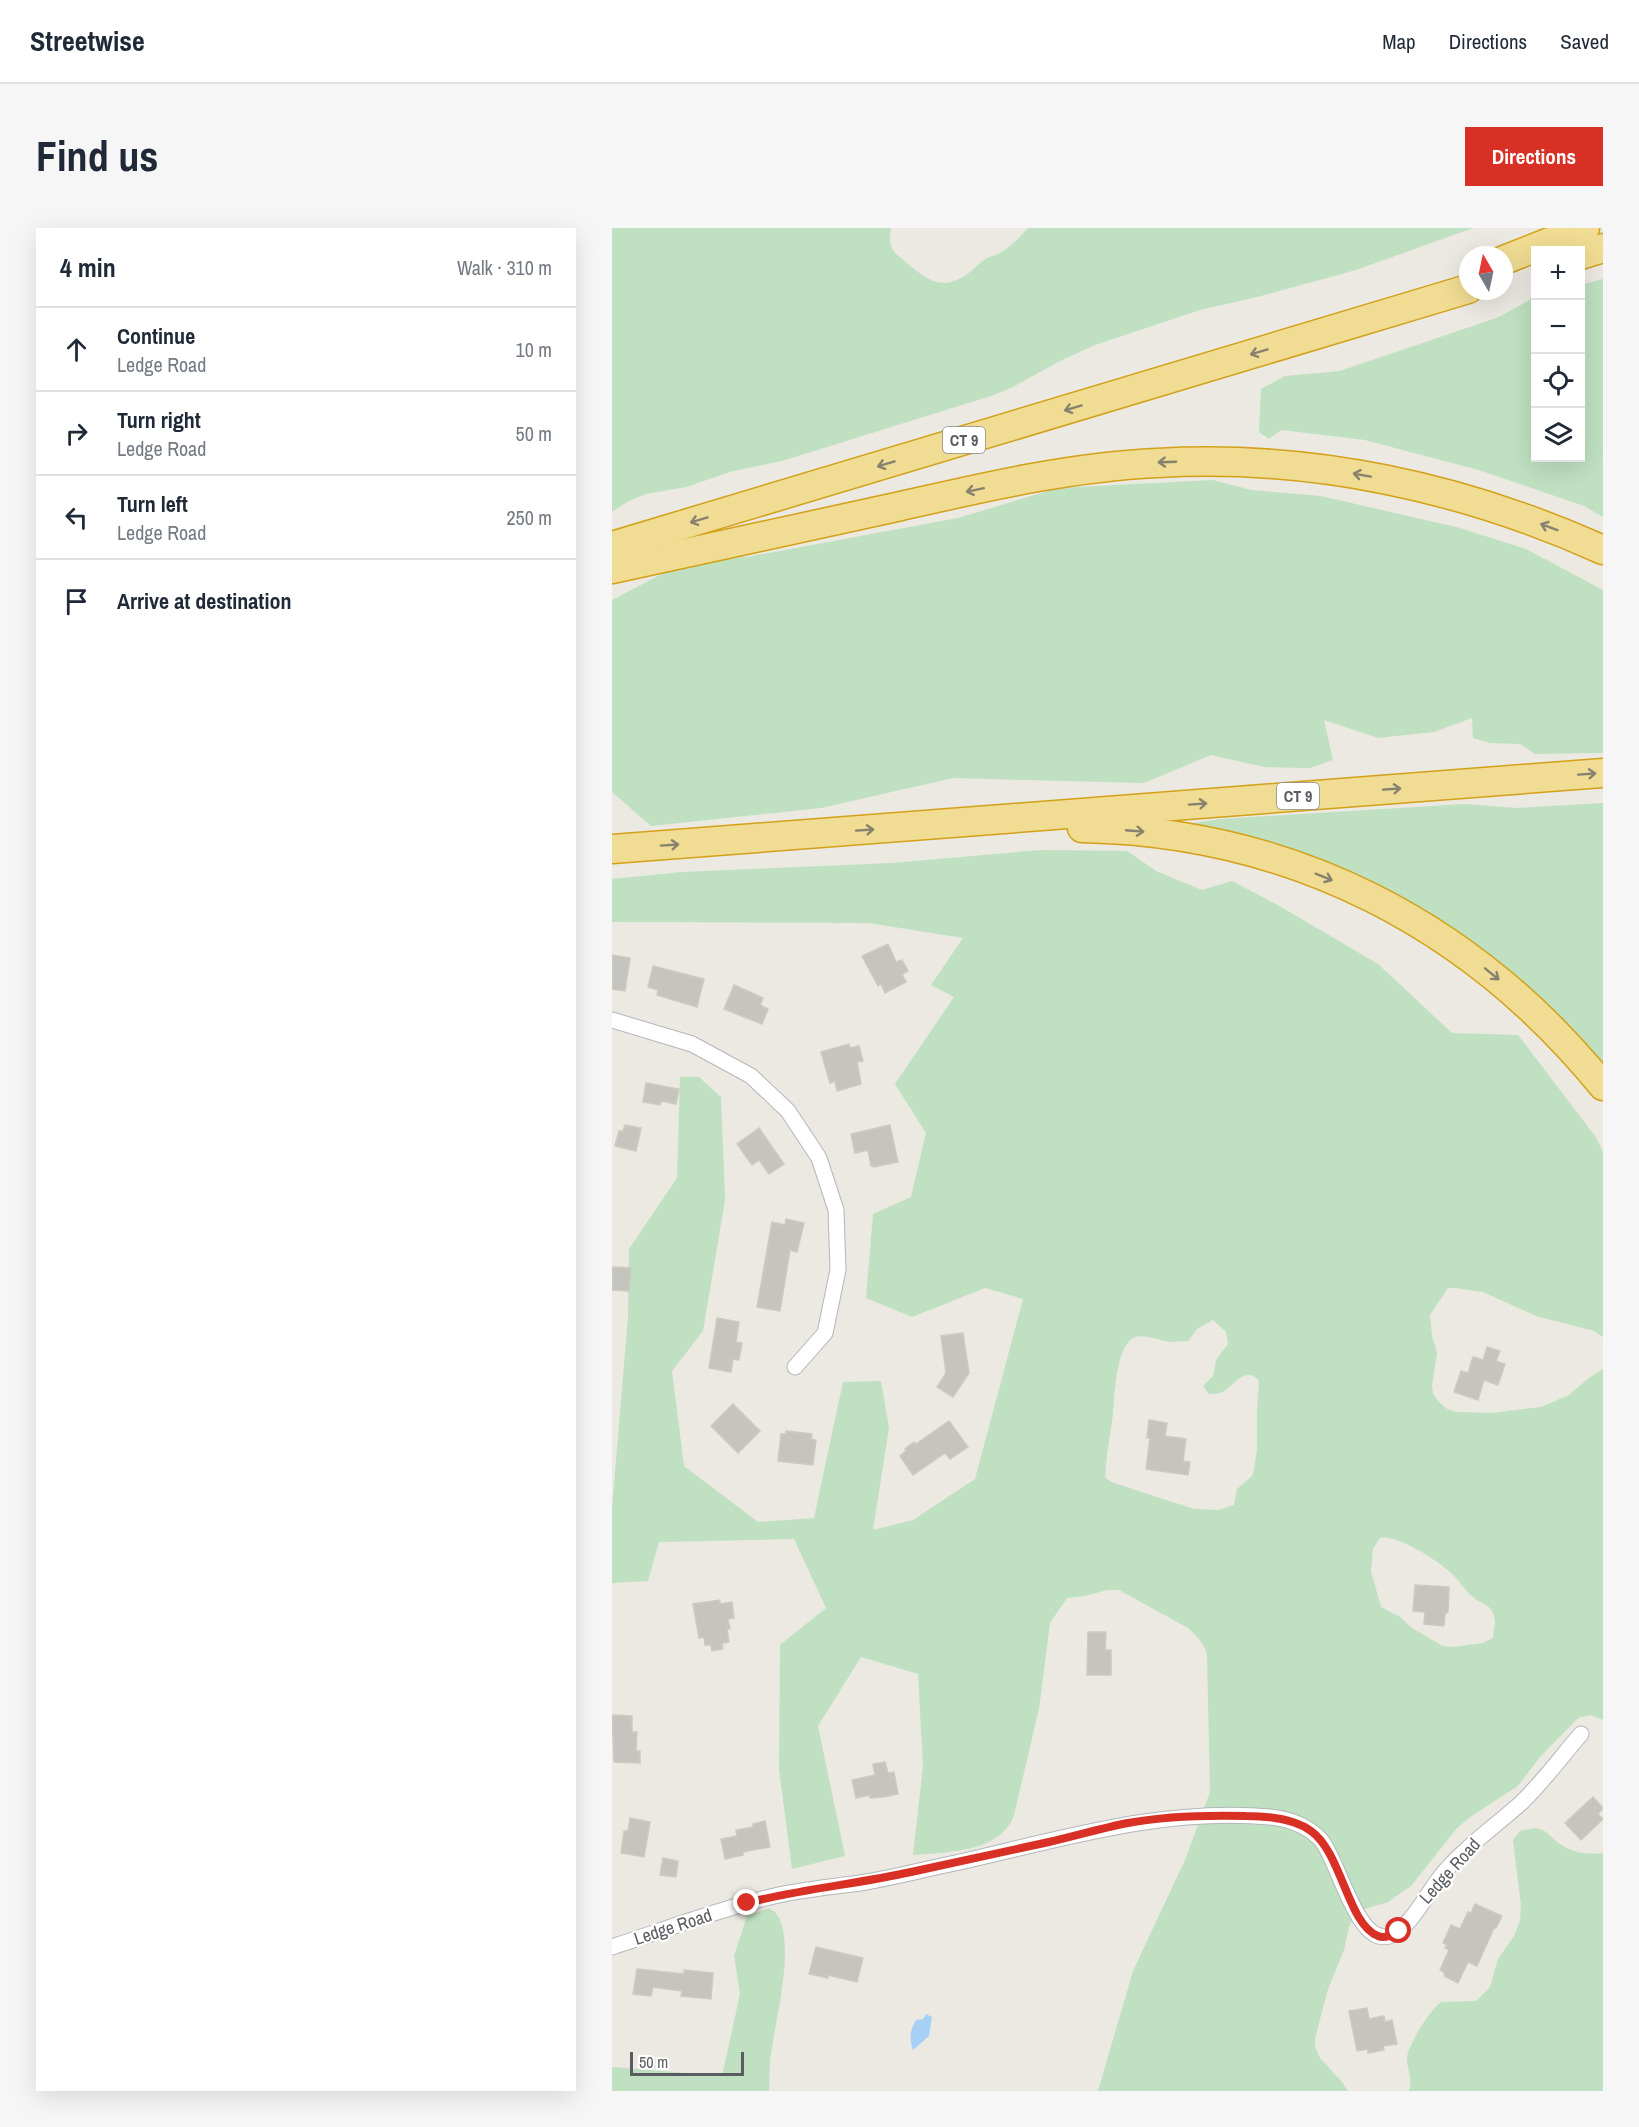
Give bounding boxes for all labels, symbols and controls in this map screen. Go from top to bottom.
text: Streetwise [30,22,145,60]
text: Map [1382,27,1416,56]
text: Directions [1449,27,1527,56]
text: Saved [1560,27,1609,56]
button: Directions [1465,127,1603,186]
text: Find us [36,128,158,184]
north arrow [1459,246,1513,300]
map controls [1531,246,1585,462]
button: + [1531,246,1585,300]
text: 4 min [60,250,116,285]
text: Walk · 310 m [457,254,552,281]
button: − [1531,300,1585,354]
text: Continue [117,321,195,351]
icon: ahead [60,333,93,366]
text: 10 m [516,336,552,363]
one-way arrow [1250,347,1269,358]
text: Ledge Road [117,351,206,378]
button: locate [1531,354,1585,408]
one-way arrow [1064,403,1083,414]
text: Turn right [117,405,201,435]
button: layers [1531,408,1585,462]
icon: right [60,417,93,450]
text: 50 m [516,420,552,447]
road number: CT 9 [943,427,985,453]
text: Ledge Road [117,435,206,462]
one-way arrow [1158,457,1178,468]
one-way arrow [877,459,896,470]
one-way arrow [1352,469,1372,480]
one-way arrow [965,485,985,496]
text: Turn left [117,489,188,519]
icon: left [60,501,93,534]
text: 250 m [506,504,552,531]
one-way arrow [690,515,709,526]
text: Ledge Road [117,519,206,546]
one-way arrow [1540,521,1559,532]
icon: arrive [60,585,93,618]
text: Arrive at destination [117,586,291,616]
one-way arrow [1576,768,1596,779]
road number: CT 9 [1277,783,1319,809]
one-way arrow [1382,783,1402,794]
one-way arrow [1188,798,1208,809]
one-way arrow [854,824,874,835]
one-way arrow [1125,826,1145,837]
one-way arrow [660,839,680,850]
one-way arrow [1314,872,1333,883]
one-way arrow [1484,967,1500,980]
street label: Ledge Road [1413,1832,1486,1909]
route end [733,1889,759,1915]
street label: Ledge Road [631,1902,715,1951]
route start [1385,1917,1411,1943]
scale bar [630,2049,744,2076]
text: 50 m [639,2051,668,2073]

